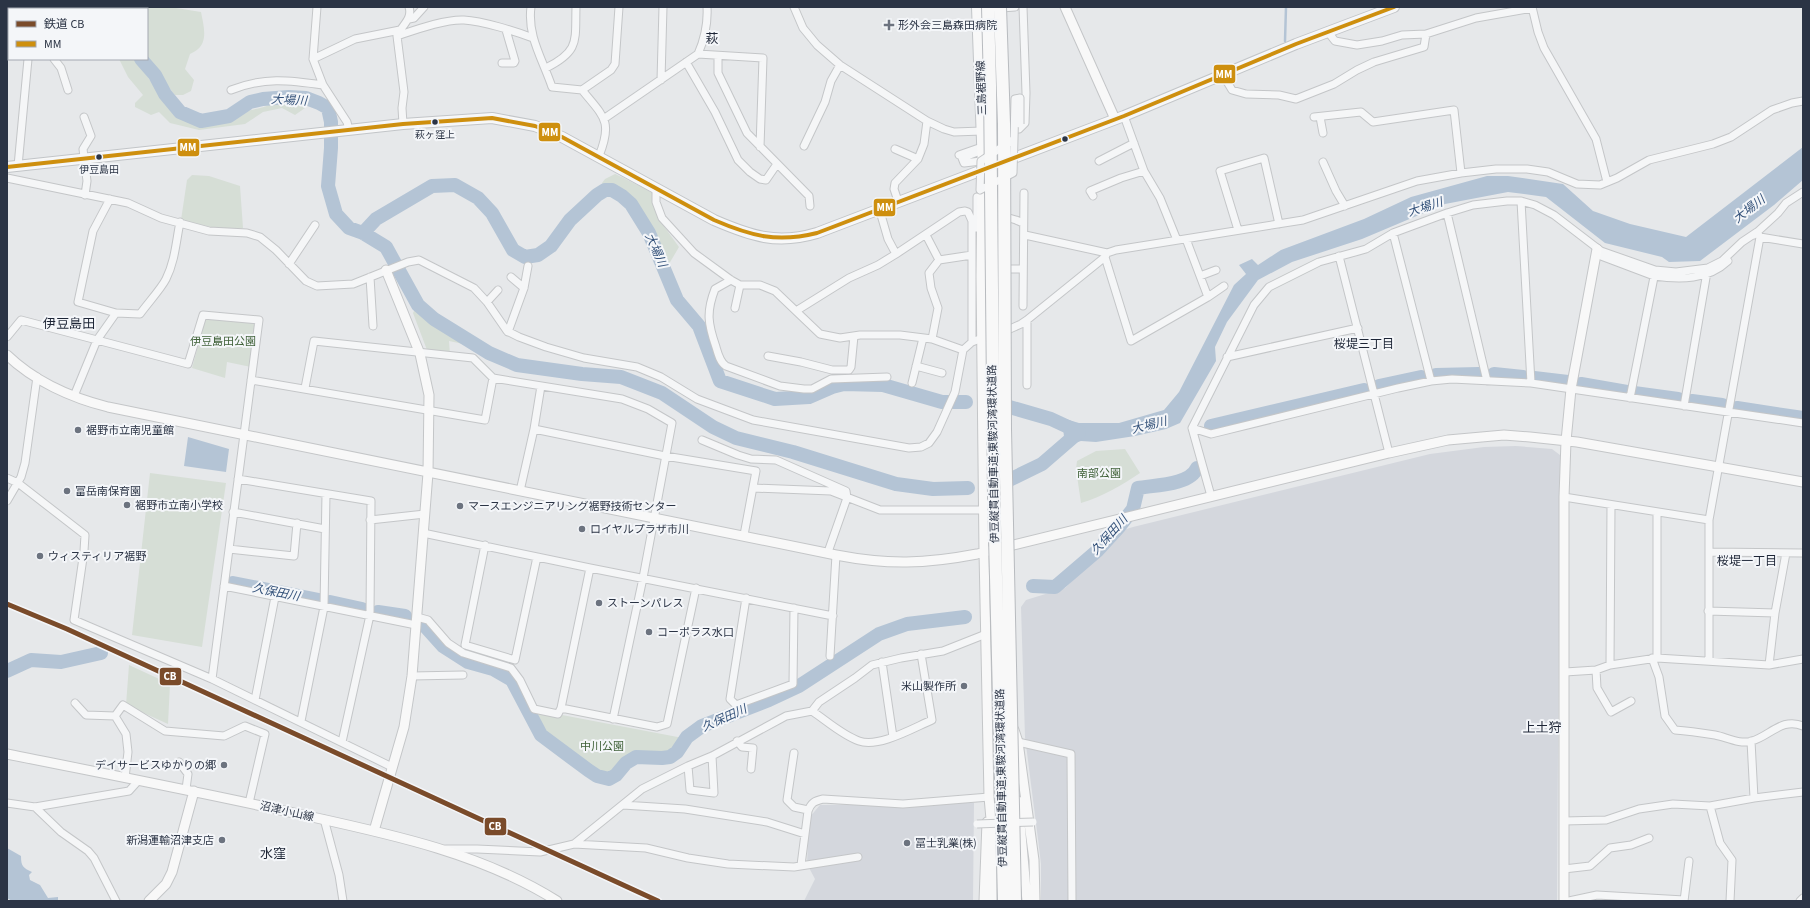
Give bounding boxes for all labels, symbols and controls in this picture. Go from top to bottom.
legend [8,8,148,60]
text: 鉄道 CB [44,16,84,33]
place label: 形外会三島森田病院 [898,18,997,33]
marker: 形外会三島森田病院 [883,19,895,31]
district label: 萩 [705,30,719,48]
text: MM [44,36,61,53]
street label: 三島裾野線 [973,60,990,116]
line badge: MM [1213,64,1236,84]
text: MM [1216,67,1232,82]
water label: 大場川 [271,91,309,110]
marker: 萩ヶ窪上 [430,117,440,127]
line badge: MM [538,122,561,142]
text: MM [542,125,558,140]
place label: 萩ヶ窪上 [415,128,455,142]
unlabelled marker [1060,134,1070,144]
line badge: MM [177,138,200,157]
text: MM [180,140,196,155]
marker: 伊豆島田 [94,152,104,162]
place label: 伊豆島田 [79,163,119,177]
water label: 大場川 [1730,190,1770,227]
water label: 大場川 [1405,193,1447,221]
line badge: MM [873,198,896,217]
text: MM [877,200,893,215]
water label: 大場川 [640,230,671,272]
district label: 伊豆島田 [43,315,95,333]
park label: 伊豆島田公園 [190,334,256,349]
district label: 桜堤三丁目 [1334,336,1394,353]
street label: 伊豆縦貫自動車道;東駿河湾環状道路 [984,364,1003,543]
water label: 大場川 [1130,412,1171,438]
place label: 裾野市立南児童館 [86,423,174,438]
marker: 裾野市立南児童館 [73,425,83,435]
park label: 南部公園 [1077,466,1121,481]
place label: 富岳南保育園 [75,484,141,499]
marker: 富岳南保育園 [62,486,72,496]
place label: 裾野市立南小学校 [135,498,223,513]
place label: マースエンジニアリング裾野技術センター [468,499,676,514]
marker: 裾野市立南小学校 [122,500,132,510]
marker: マースエンジニアリング裾野技術センター [455,501,465,511]
water label: 久保田川 [1087,510,1133,559]
place label: ロイヤルプラザ市川 [590,522,689,537]
marker: ロイヤルプラザ市川 [577,524,587,534]
place label: ウィスティリア裾野 [48,549,146,564]
marker: ウィスティリア裾野 [35,551,45,561]
district label: 桜堤一丁目 [1717,553,1777,570]
water label: 久保田川 [251,580,303,606]
place label: ストーンパレス [607,596,683,611]
marker: ストーンパレス [594,598,604,608]
place label: コーポラス水口 [657,625,734,640]
marker: コーポラス水口 [644,627,654,637]
line badge: CB [159,667,182,686]
text: CB [163,669,177,684]
place label: 米山製作所 [901,679,957,694]
marker: 米山製作所 [959,681,969,691]
street label: 伊豆縦貫自動車道;東駿河湾環状道路 [992,688,1011,867]
water label: 久保田川 [699,700,751,736]
district label: 上土狩 [1522,719,1562,737]
park label: 中川公園 [580,739,624,754]
place label: デイサービスゆかりの郷 [95,758,216,773]
marker: デイサービスゆかりの郷 [219,760,229,770]
street label: 沼津小山線 [258,798,315,825]
line badge: CB [484,817,507,836]
text: CB [488,819,502,834]
place label: 新潟運輸沼津支店 [126,833,214,848]
marker: 新潟運輸沼津支店 [217,835,227,845]
place label: 冨士乳業(株) [915,836,977,851]
marker: 冨士乳業(株) [902,838,912,848]
district label: 水窪 [260,845,286,863]

